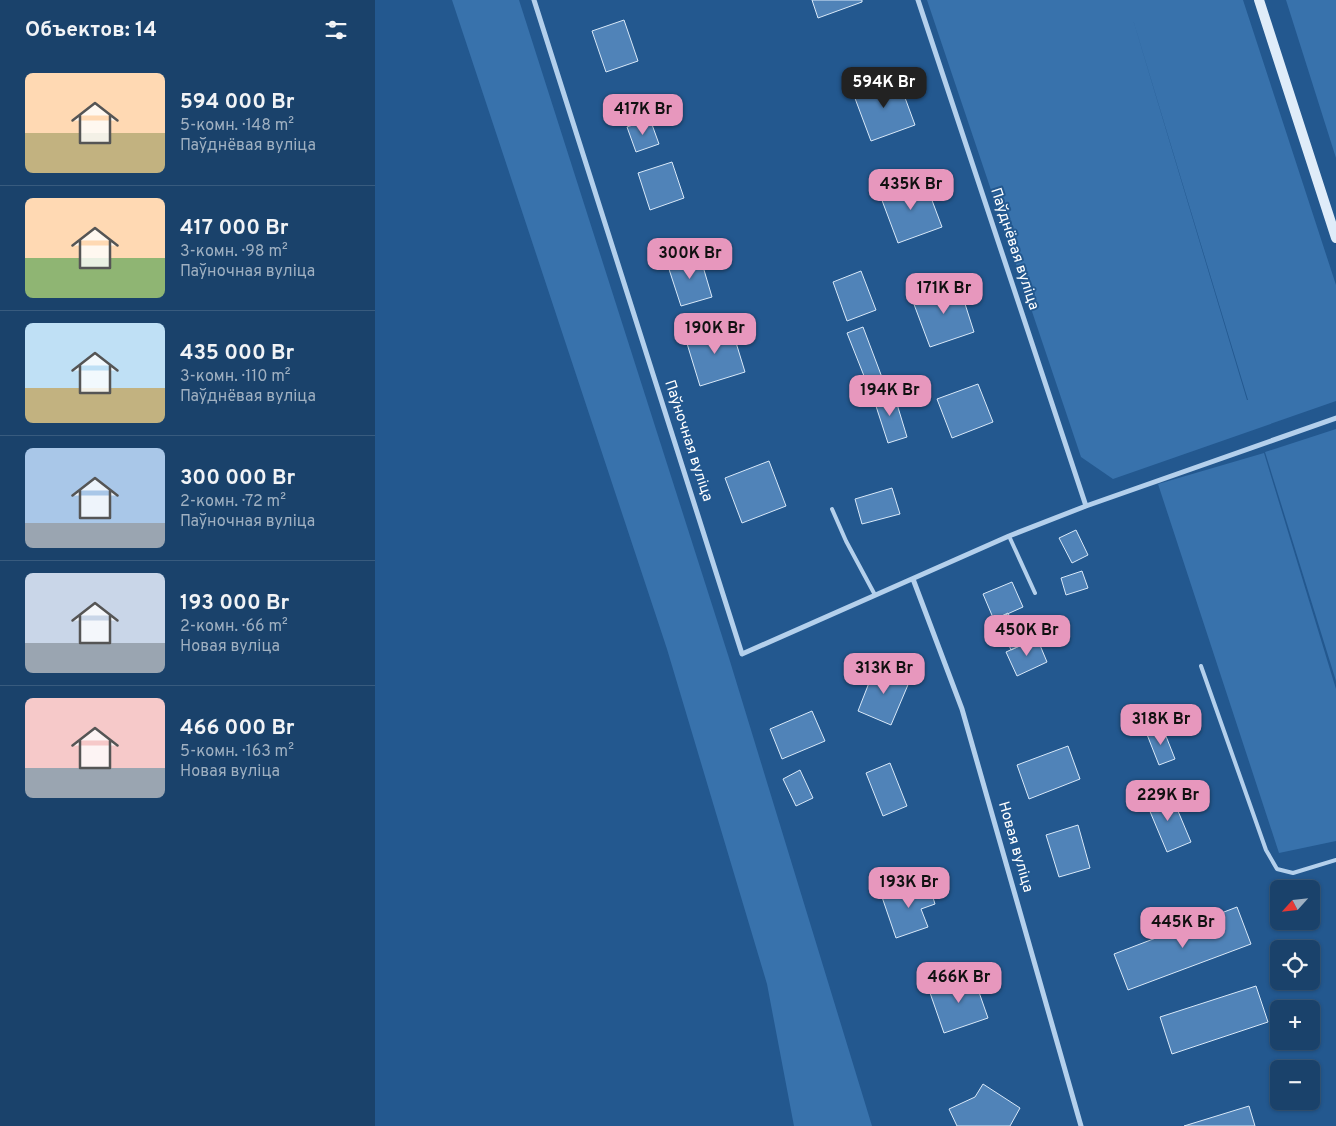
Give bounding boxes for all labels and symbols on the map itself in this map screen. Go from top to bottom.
pin: 594K Br [838,66,930,109]
pin: 417K Br [597,94,689,136]
pin: 435K Br [865,168,957,211]
street label: Паўднёвая вуліца [985,186,1043,312]
pin: 300K Br [644,238,736,280]
pin: 171K Br [898,272,990,315]
pin: 190K Br [669,312,761,355]
pin: 194K Br [844,374,936,417]
street label: Паўночная вуліца [659,378,717,504]
pin: 450K Br [981,614,1073,657]
pin: 313K Br [838,652,930,695]
pin: 318K Br [1115,704,1207,746]
pin: 229K Br [1122,780,1214,822]
street label: Новая вуліца [993,799,1037,895]
pin: 193K Br [863,866,955,909]
north arrow [1270,880,1320,930]
pin: 445K Br [1137,906,1229,949]
pin: 466K Br [913,962,1005,1004]

